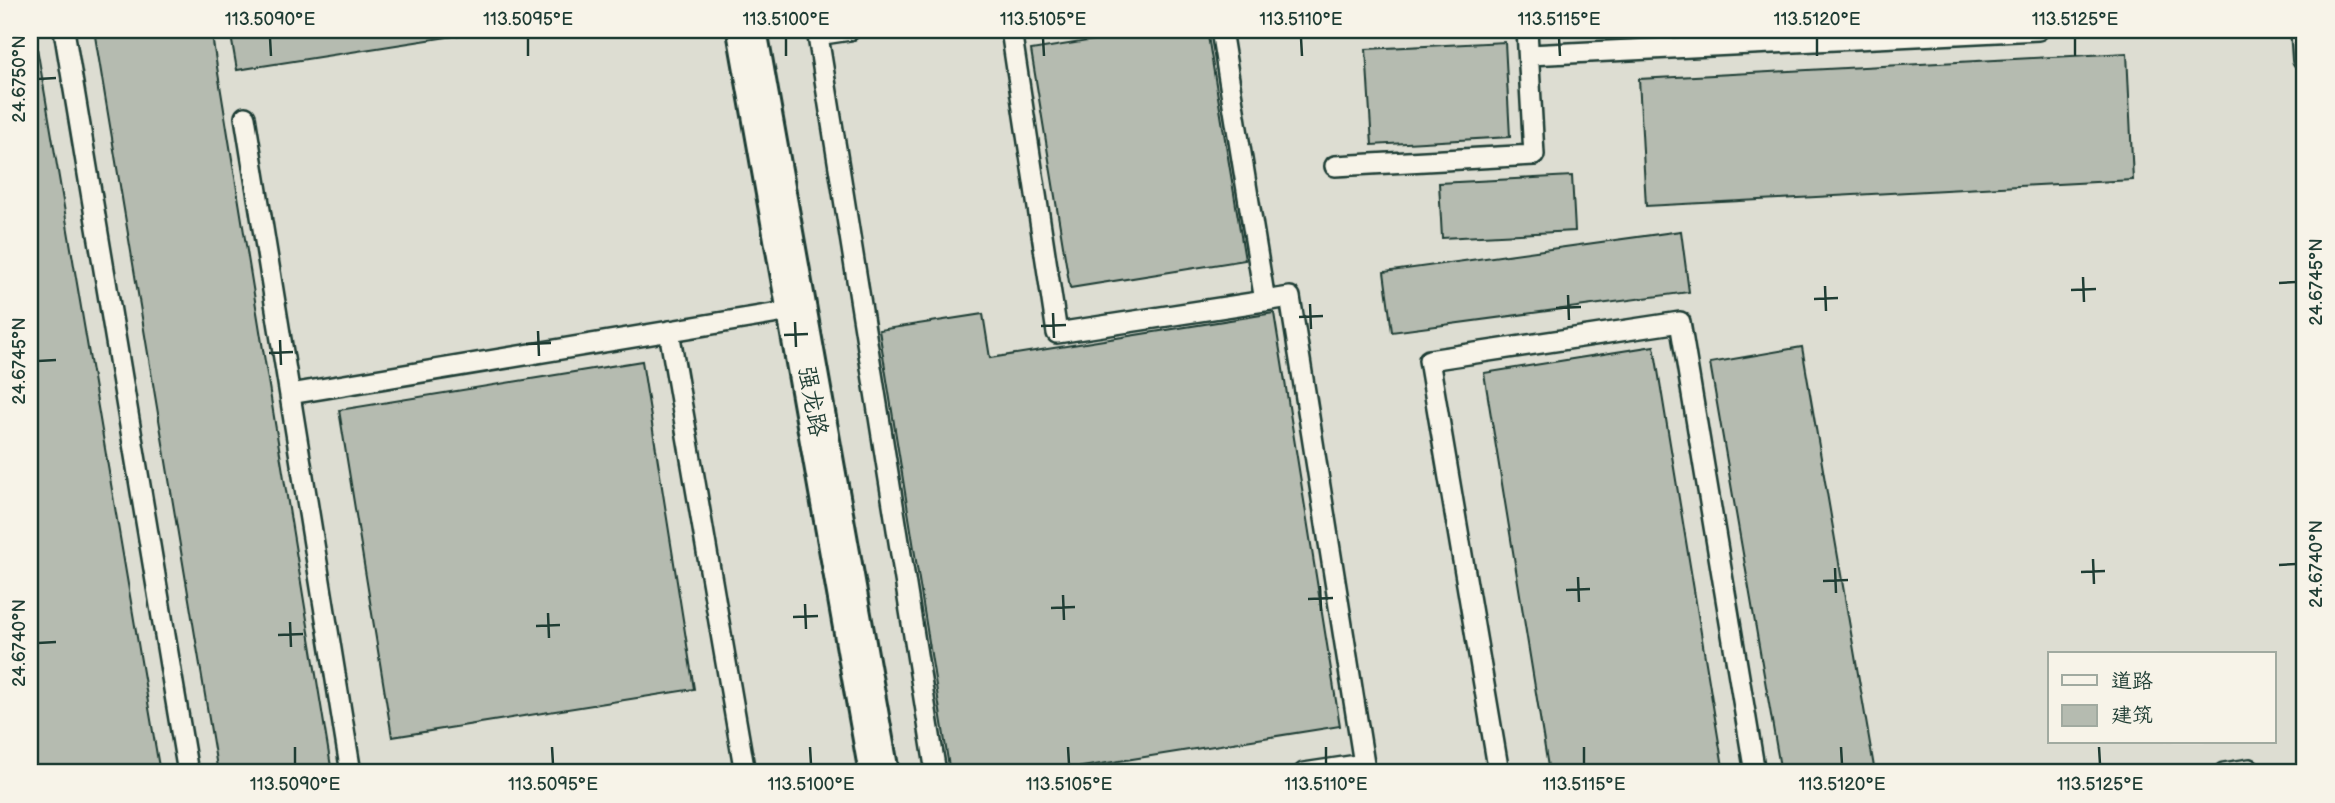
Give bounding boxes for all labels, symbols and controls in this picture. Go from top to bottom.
text: 113.5090°E [225,9,315,30]
text: 113.5095°E [483,9,573,30]
text: 113.5100°E [742,9,830,30]
text: 113.5105°E [1000,9,1086,30]
text: 113.5110°E [1259,9,1343,30]
text: 113.5115°E [1518,9,1601,30]
text: 113.5120°E [1773,9,1861,30]
text: 113.5125°E [2032,9,2118,30]
text: 24.6750°N [9,35,30,123]
text: 24.6745°N [2306,238,2327,326]
text: 24.6745°N [9,317,30,405]
street label: 强龙路 [792,363,833,439]
text: 24.6740°N [2306,520,2327,608]
text: 24.6740°N [9,599,30,687]
legend [2048,652,2276,744]
text: 道路 [2111,669,2153,694]
text: 建筑 [2111,703,2153,728]
text: 113.5090°E [250,774,340,795]
text: 113.5095°E [508,774,598,795]
text: 113.5100°E [767,774,855,795]
text: 113.5105°E [1026,774,1112,795]
text: 113.5110°E [1284,774,1368,795]
text: 113.5115°E [1543,774,1626,795]
text: 113.5120°E [1798,774,1886,795]
text: 113.5125°E [2057,774,2143,795]

